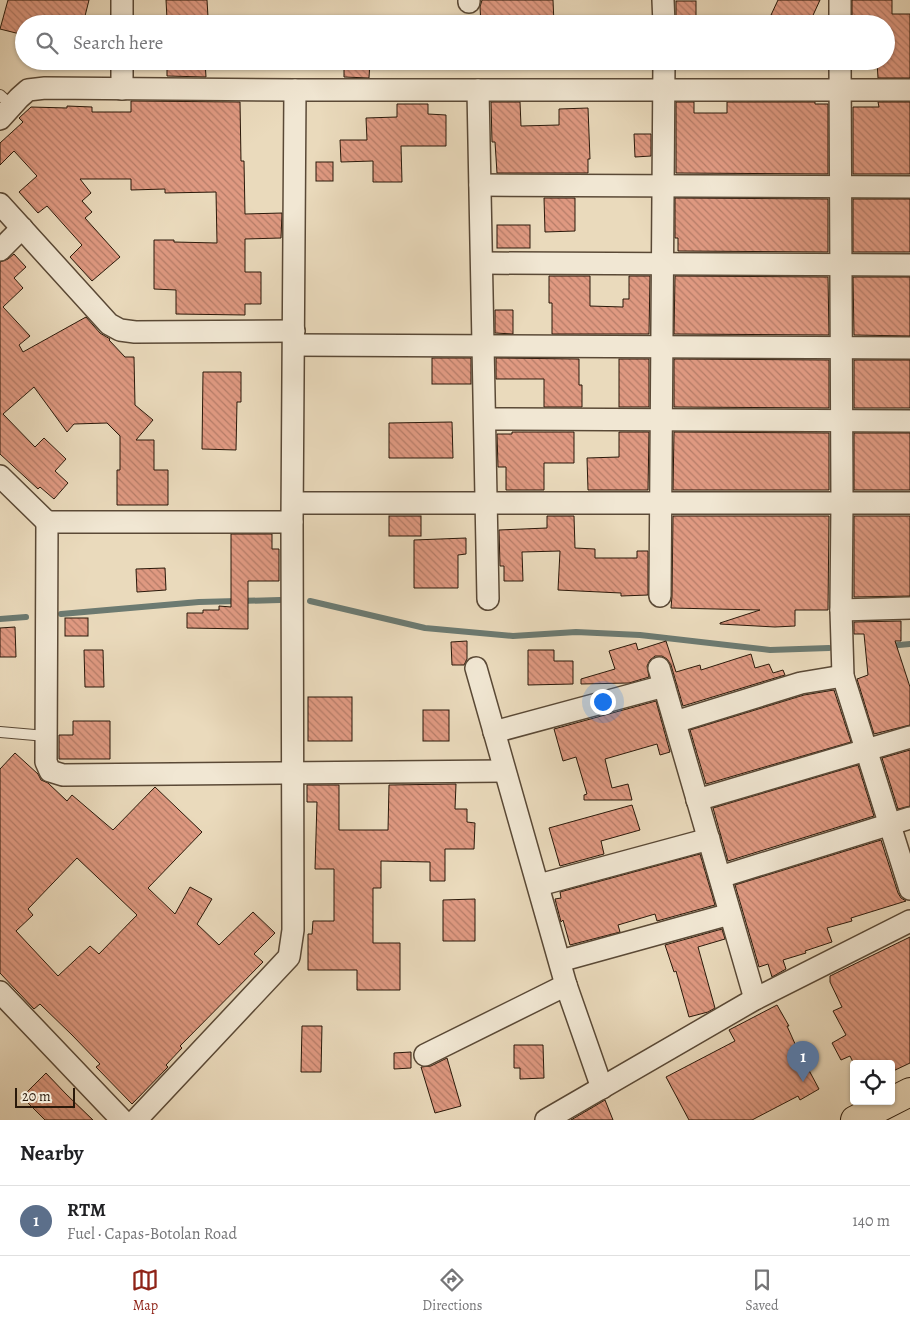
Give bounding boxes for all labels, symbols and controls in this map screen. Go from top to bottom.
search box [15,15,895,70]
icon: search [33,29,61,57]
text: Search here [73,30,163,56]
your location [590,689,616,715]
pin: 1 [787,1041,819,1082]
map controls [850,1060,895,1105]
button: locate [850,1060,895,1105]
scale bar [15,1085,75,1108]
text: 20 m [22,1087,51,1106]
text: Nearby [20,1139,83,1167]
text: RTM [67,1197,106,1223]
text: 1 [33,1210,39,1232]
text: 140 m [852,1210,890,1232]
text: Fuel · Capas-Botolan Road [67,1223,237,1245]
tab: Map [131,1266,159,1315]
tab: Directions [422,1266,482,1315]
tab: Saved [745,1266,779,1315]

